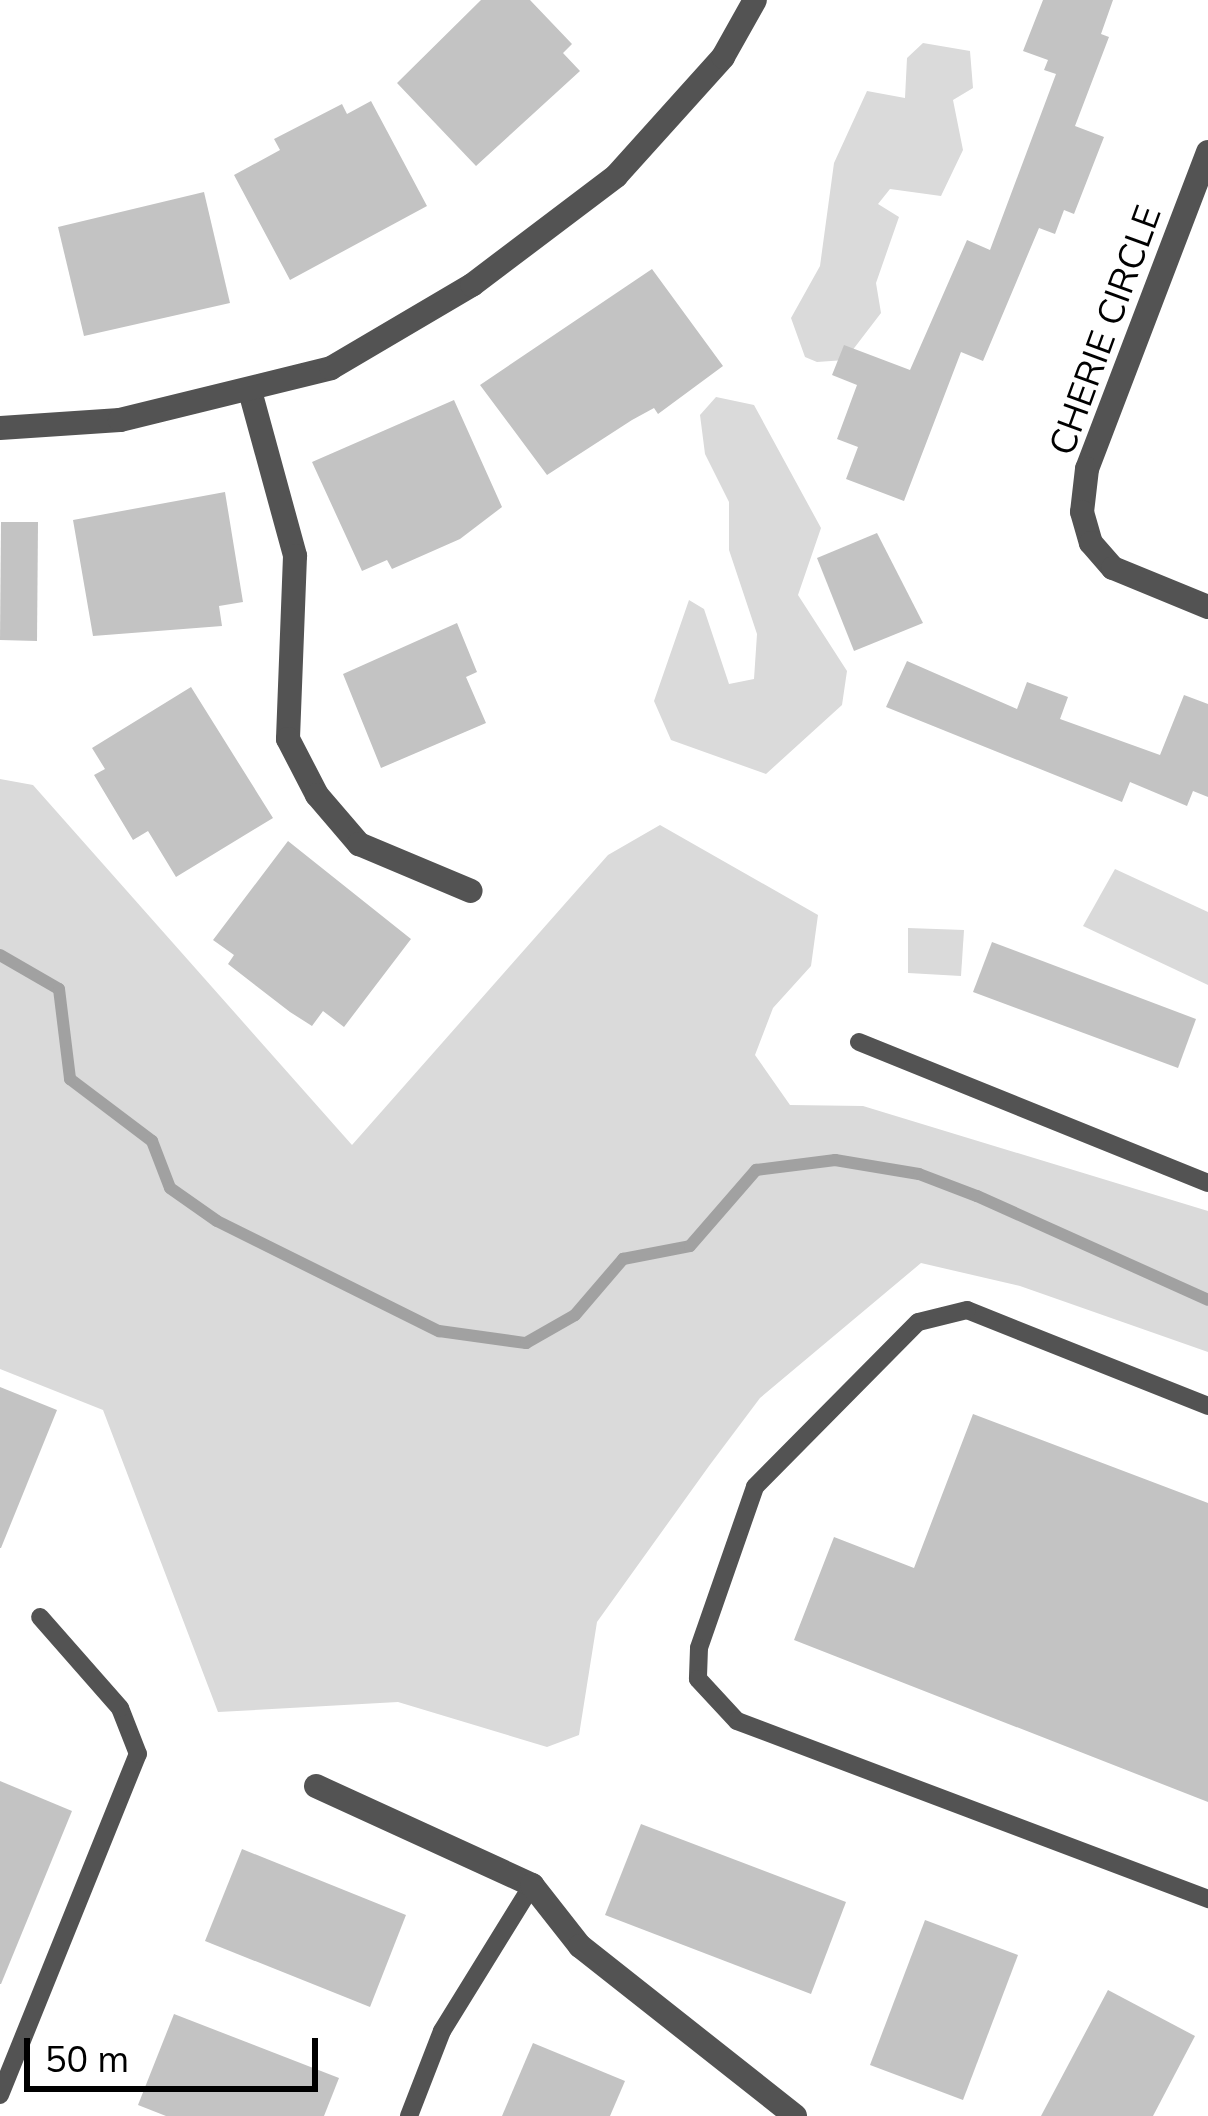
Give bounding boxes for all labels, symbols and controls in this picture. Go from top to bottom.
street label: CHERIE CIRCLE [1039,199,1169,461]
scale bar [30,2014,324,2088]
text: 50 m [45,2036,129,2081]

